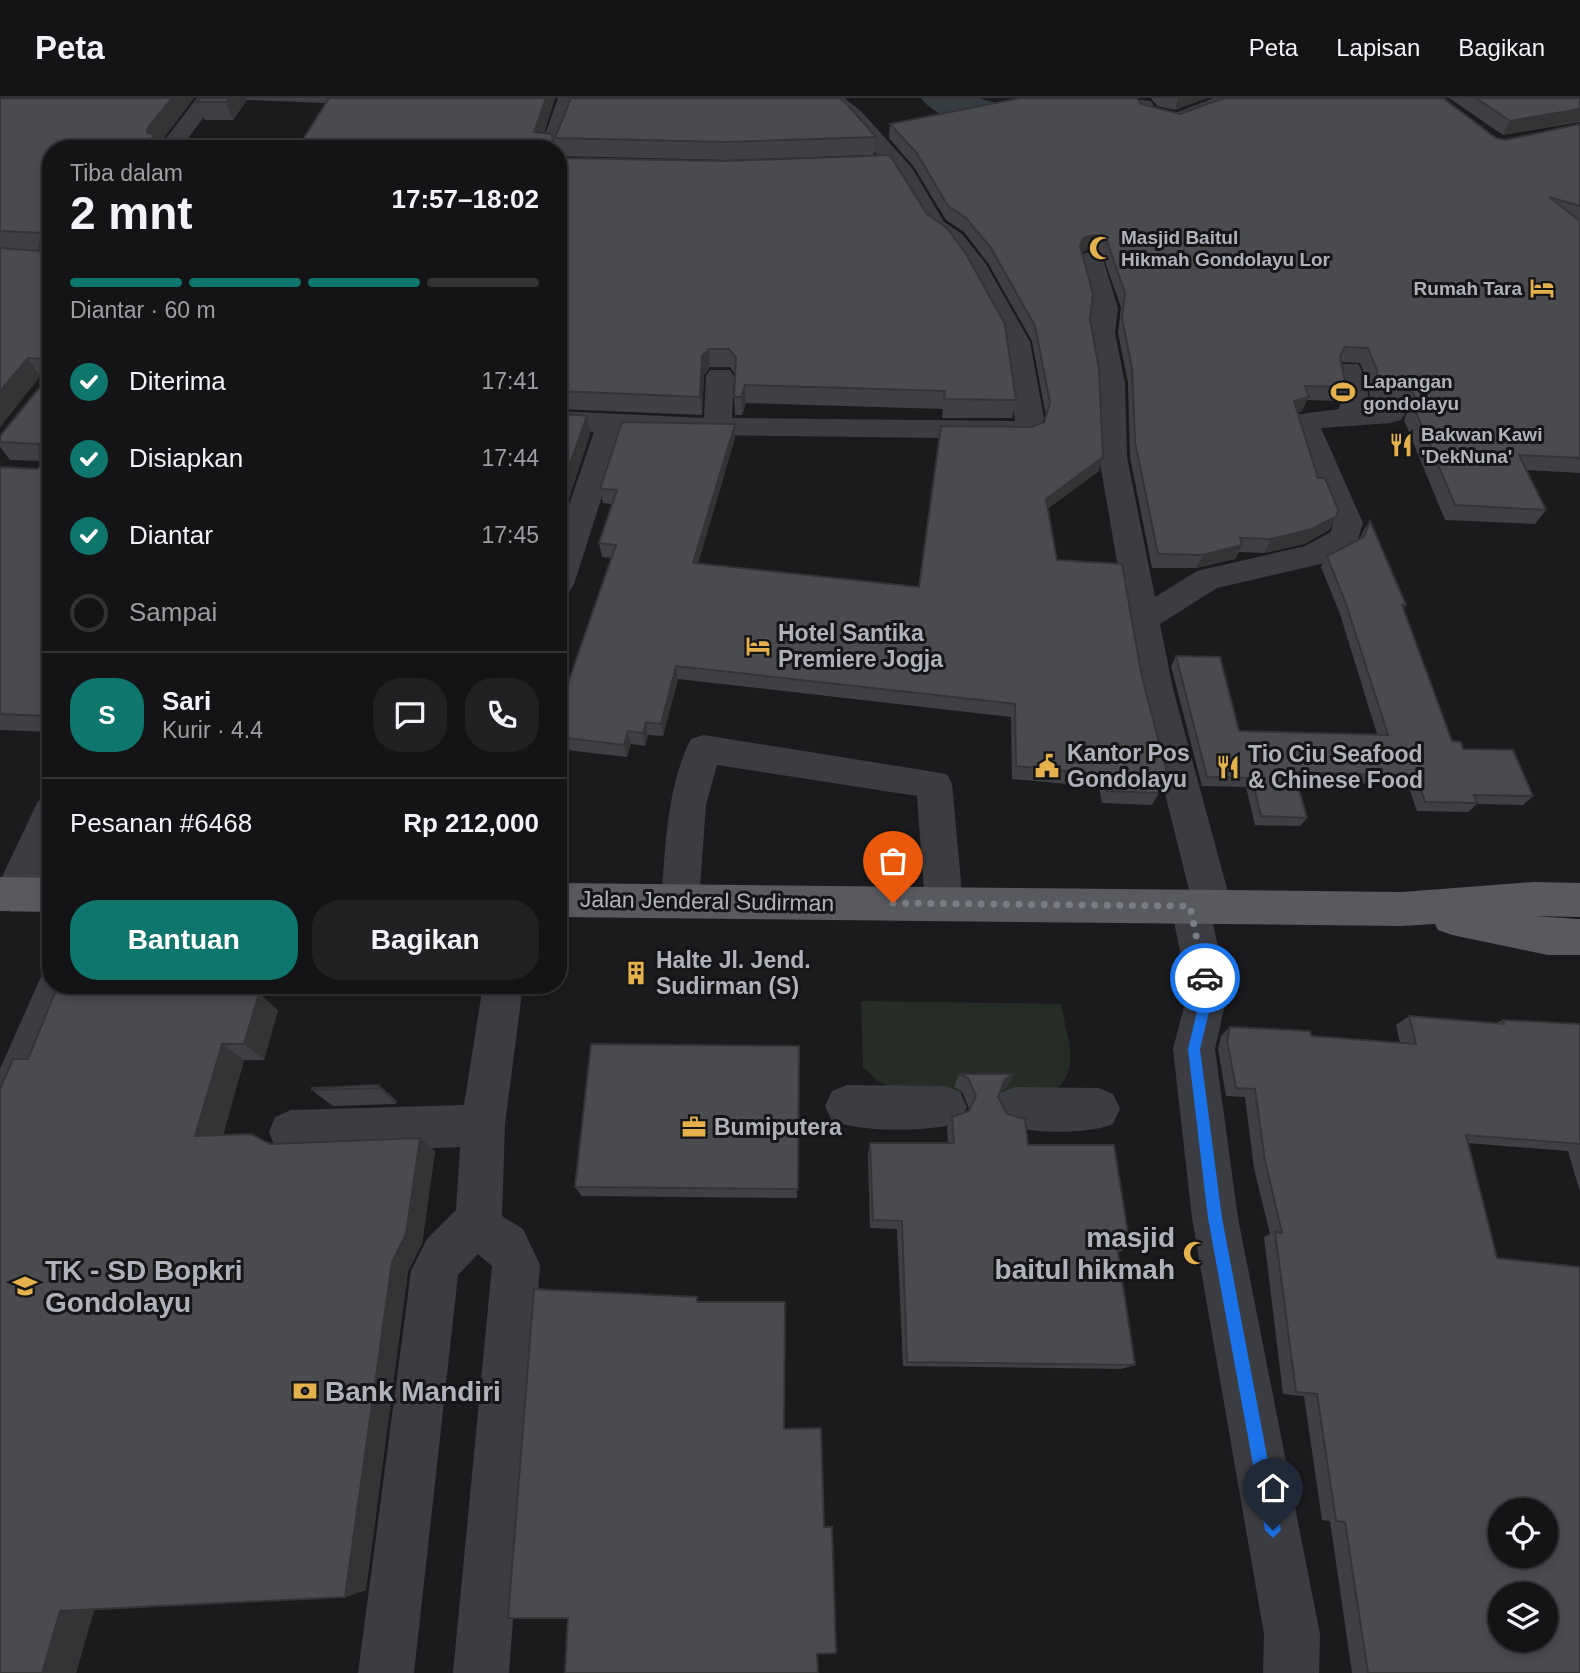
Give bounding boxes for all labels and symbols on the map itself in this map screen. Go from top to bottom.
place label: Masjid Baitul Hikmah Gondolayu Lor [1121,227,1331,270]
mosque icon: Masjid Baitul Hikmah Gondolayu Lor [1087,234,1115,262]
hotel icon: Rumah Tara [1528,274,1556,302]
place label: Rumah Tara [1414,278,1522,299]
place label: Lapangan gondolayu [1363,371,1459,414]
sports icon: Lapangan gondolayu [1329,378,1357,406]
place label: Bakwan Kawi 'DekNuna' [1421,424,1542,467]
restaurant icon: Bakwan Kawi 'DekNuna' [1387,431,1415,459]
place label: Hotel Santika Premiere Jogja [778,620,943,672]
hotel icon: Hotel Santika Premiere Jogja [744,632,772,660]
place label: Kantor Pos Gondolayu [1067,740,1190,792]
place label: Tio Ciu Seafood & Chinese Food [1248,741,1423,793]
public building icon: Kantor Pos Gondolayu [1033,752,1061,780]
restaurant icon: Tio Ciu Seafood & Chinese Food [1214,753,1242,781]
pin [863,831,923,903]
street label: Jalan Jenderal Sudirman [580,886,834,916]
courier [1170,943,1240,1013]
place label: Halte Jl. Jend. Sudirman (S) [656,947,811,999]
building icon: Halte Jl. Jend. Sudirman (S) [622,959,650,987]
office icon: Bumiputera [680,1113,708,1141]
place label: Bumiputera [714,1114,842,1140]
place label: masjid baitul hikmah [995,1222,1175,1285]
mosque icon: masjid baitul hikmah [1181,1239,1209,1267]
place label: TK - SD Bopkri Gondolayu [45,1255,243,1318]
school or university icon: TK - SD Bopkri Gondolayu [11,1272,39,1300]
place label: Bank Mandiri [325,1376,501,1407]
bank icon: Bank Mandiri [291,1377,319,1405]
pin [1243,1458,1303,1530]

